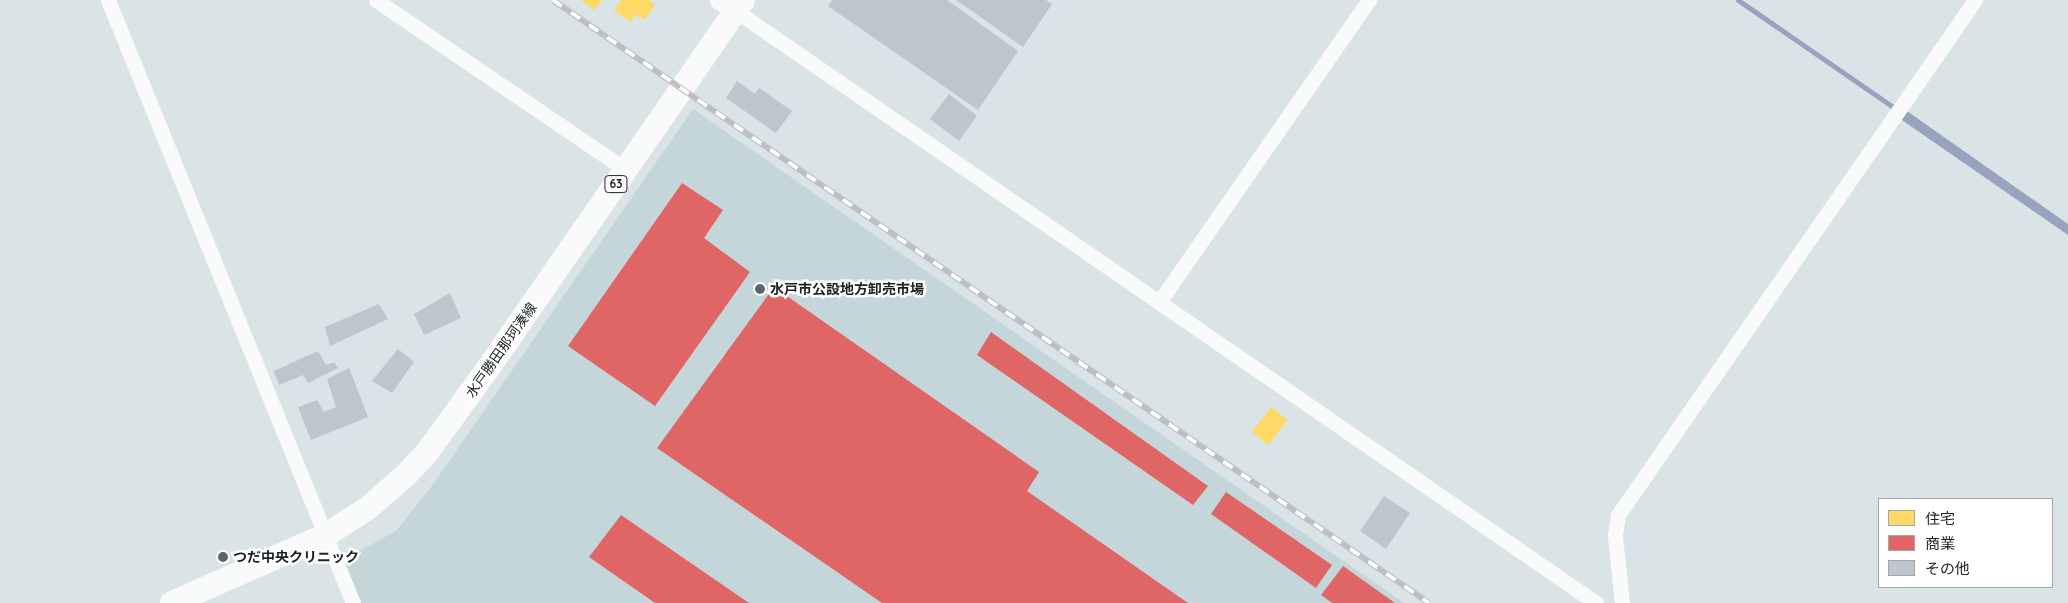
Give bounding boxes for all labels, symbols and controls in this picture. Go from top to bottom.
road number: 63 [604,174,628,193]
place label: 水戸市公設地方卸売市場 [770,281,924,297]
marker: 水戸市公設地方卸売市場 [754,283,766,295]
street label: 水戸勝田那珂湊線 [462,299,540,401]
legend [1878,498,2053,588]
text: 住宅 [1925,509,1955,528]
text: 商業 [1925,534,1955,553]
place label: つだ中央クリニック [233,549,359,565]
marker: つだ中央クリニック [217,551,229,563]
text: その他 [1925,559,1970,578]

